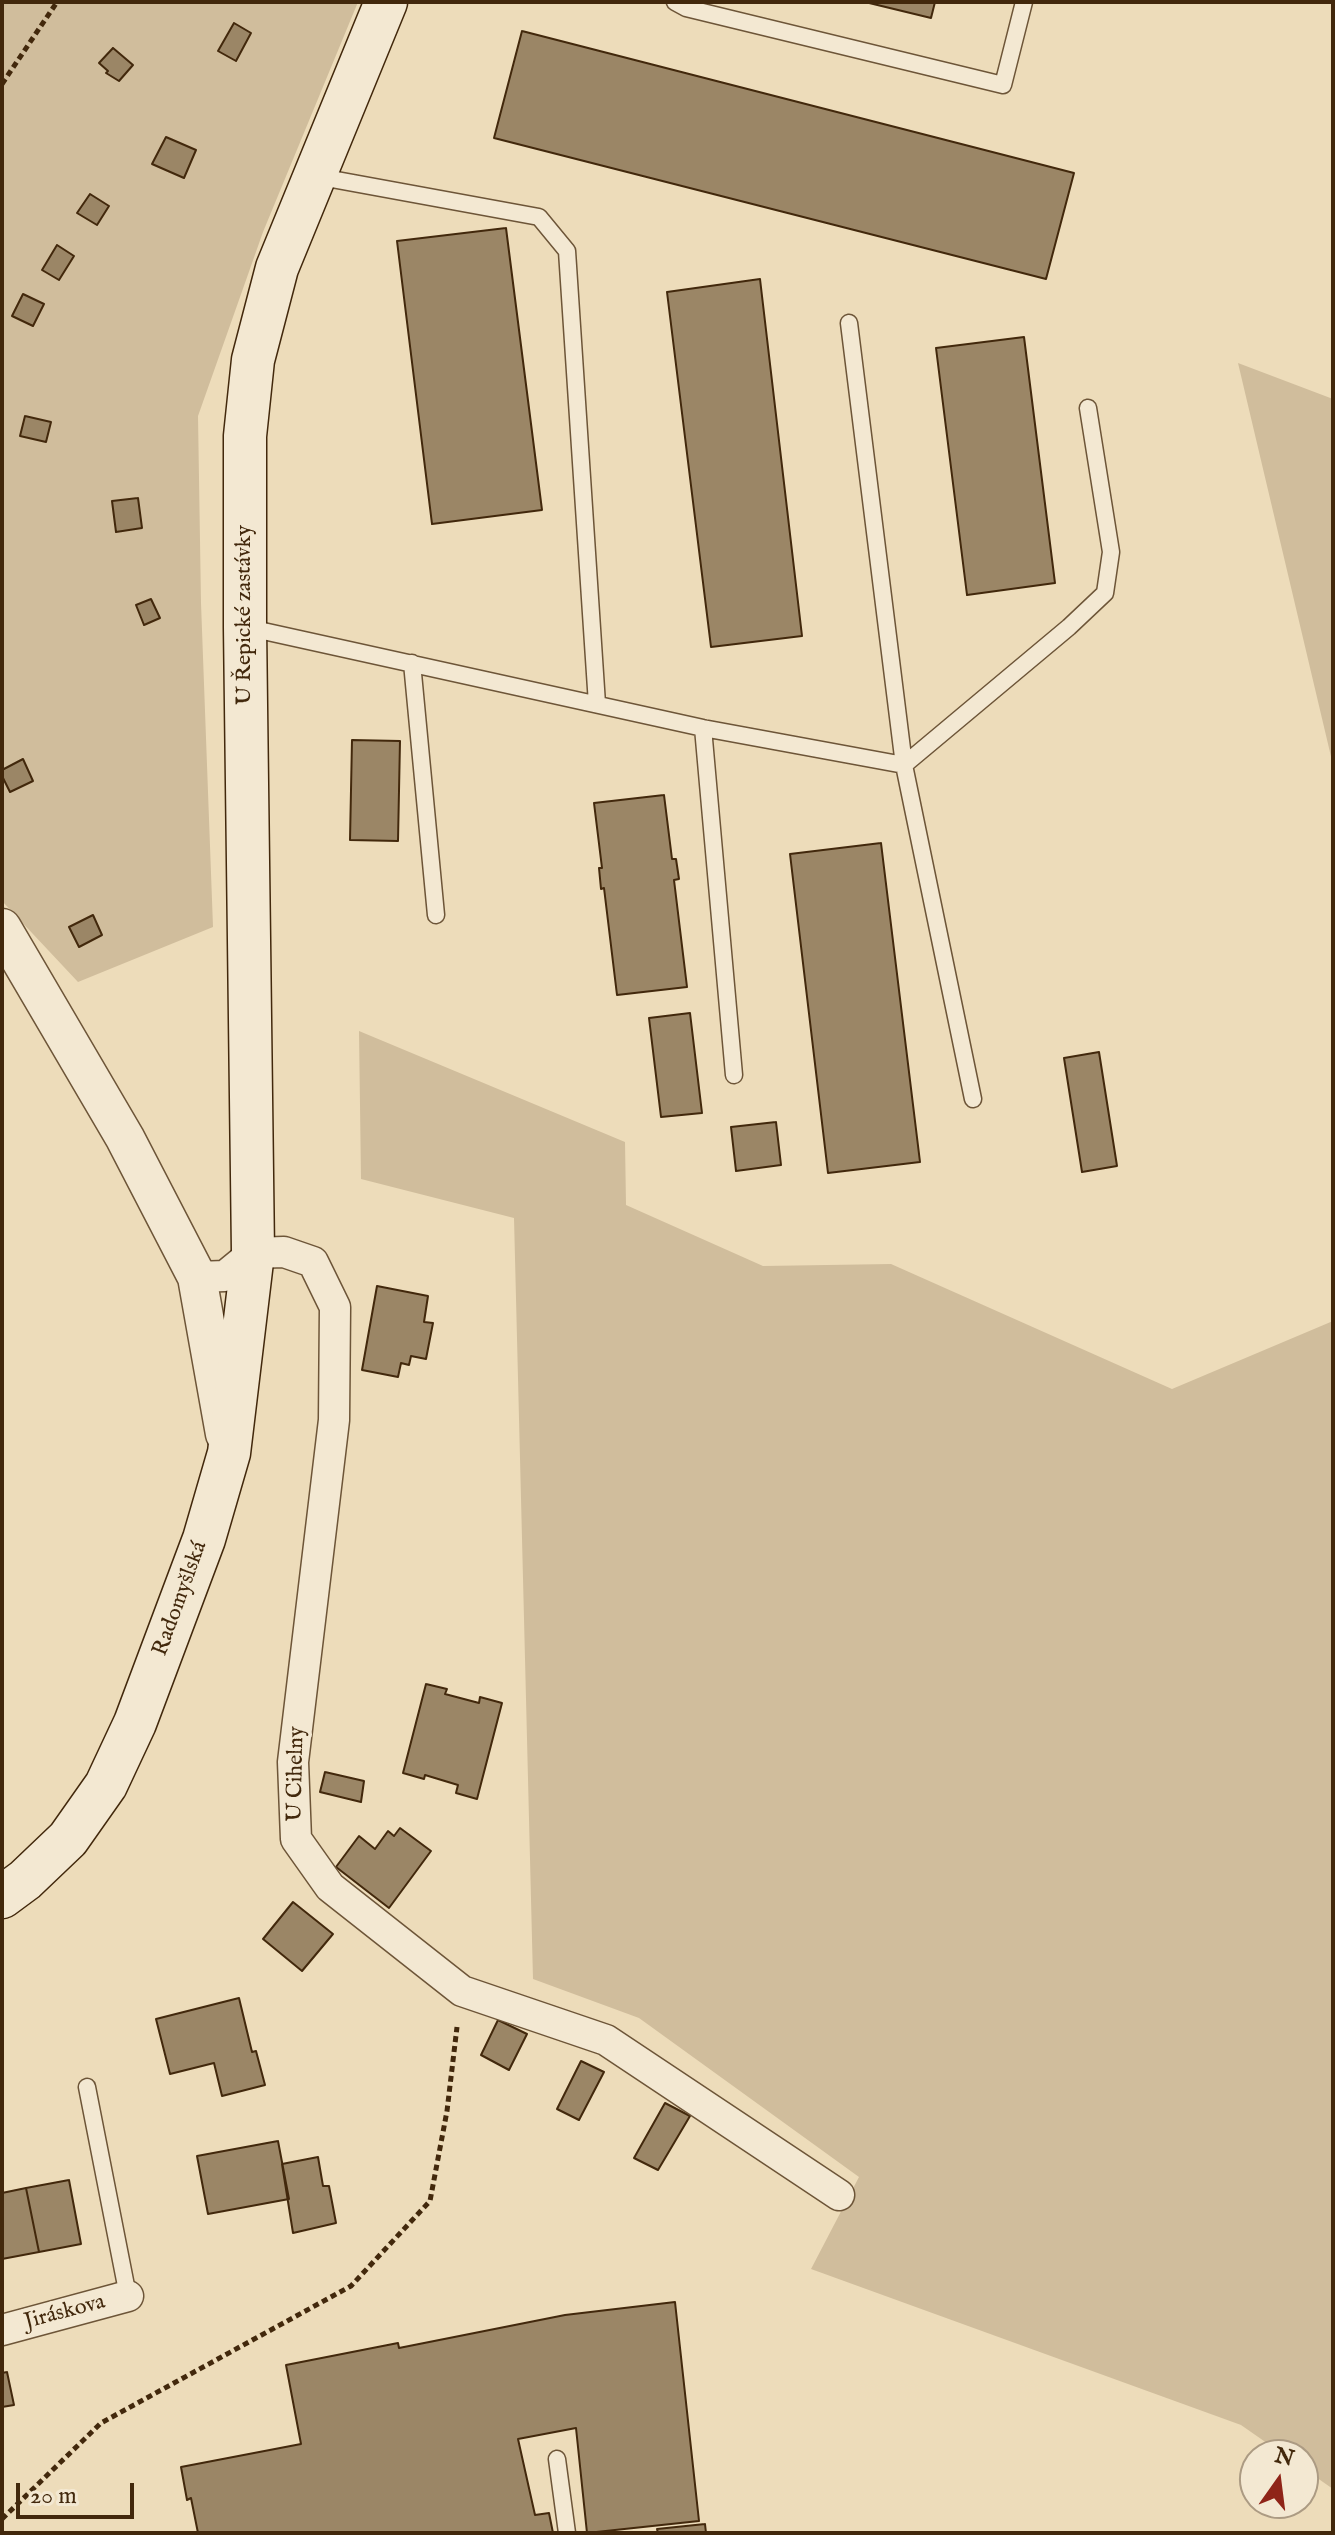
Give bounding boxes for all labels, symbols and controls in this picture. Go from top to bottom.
street label: U Řepické zastávky [232,525,258,705]
street label: Radomyšlská [148,1538,214,1660]
street label: U Cihelny [283,1726,311,1822]
street label: Jiráskova [22,2290,108,2336]
north arrow [1239,2439,1319,2519]
text: N [1272,2442,1297,2474]
scale bar [20,2467,138,2517]
text: 20 m [30,2481,77,2512]

